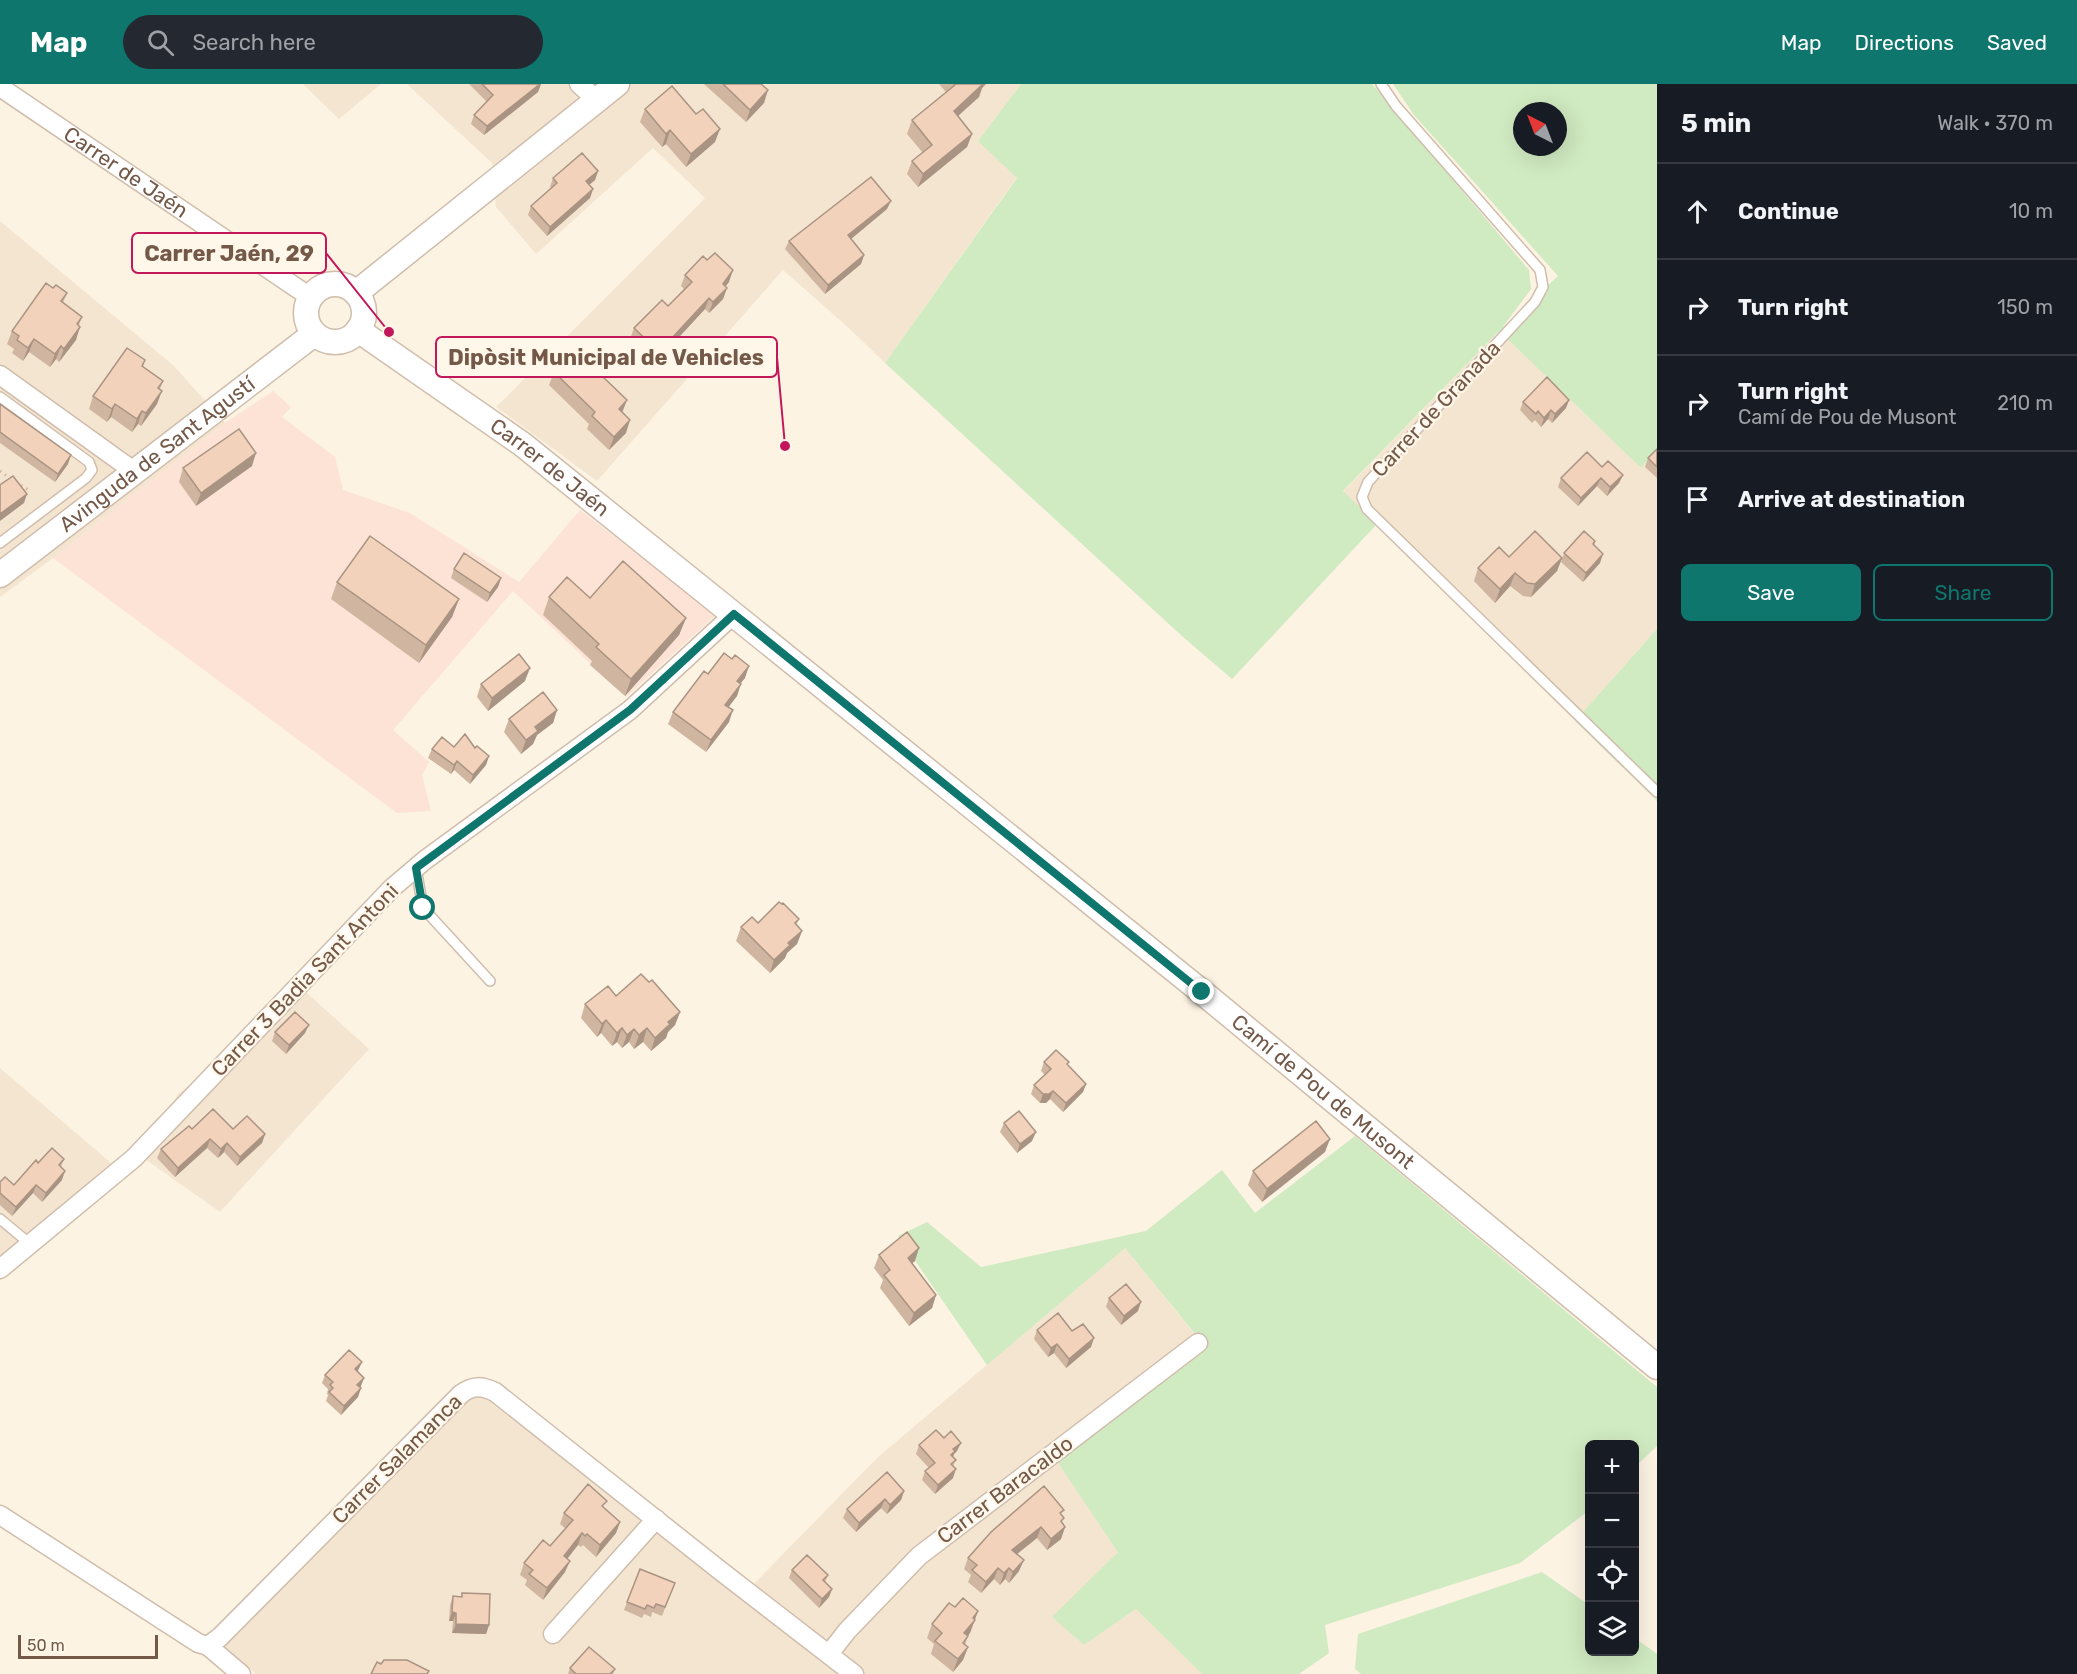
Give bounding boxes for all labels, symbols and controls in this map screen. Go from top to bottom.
search box [123,15,543,69]
text: Map [30,26,87,59]
icon: search [144,26,177,59]
text: Search here [192,29,316,56]
text: Map [1781,30,1822,55]
text: Directions [1855,30,1954,55]
text: Saved [1987,30,2047,55]
north arrow [1513,102,1567,156]
text: 5 min [1681,108,1751,139]
text: Walk · 370 m [1937,111,2053,135]
street label: Carrer de Jaén [59,121,193,223]
icon: ahead [1681,195,1714,228]
text: Continue [1738,198,1839,225]
text: 10 m [2009,199,2053,223]
callout: Carrer Jaén, 29 [132,233,326,273]
text: Carrer Jaén, 29 [144,240,314,267]
icon: right [1681,291,1714,324]
text: Turn right [1738,294,1848,321]
text: 150 m [1997,295,2053,319]
street label: Carrer de Granada [1366,335,1505,482]
callout: Dipòsit Municipal de Vehicles [436,337,777,377]
text: Dipòsit Municipal de Vehicles [448,344,764,371]
street label: Avinguda de Sant Agustí [54,371,260,537]
text: Turn right [1738,378,1848,405]
icon: right [1681,387,1714,420]
text: 210 m [1997,391,2053,415]
text: Camí de Pou de Musont [1738,405,1956,429]
street label: Carrer de Jaén [486,413,615,521]
icon: arrive [1681,483,1714,516]
text: Arrive at destination [1738,486,1965,513]
button: Save [1681,564,1861,621]
button: Share [1873,564,2053,621]
street label: Carrer 3 Badia Sant Antoni [206,878,403,1081]
route start [409,894,435,920]
route end [1188,978,1214,1004]
street label: Camí de Pou de Musont [1227,1009,1420,1174]
street label: Carrer Salamanca [327,1389,467,1529]
street label: Carrer Baracaldo [932,1430,1078,1549]
map controls [1585,1440,1639,1656]
button: + [1585,1440,1639,1494]
button: − [1585,1494,1639,1548]
button: locate [1585,1548,1639,1602]
button: layers [1585,1602,1639,1656]
scale bar [18,1632,158,1660]
text: 50 m [27,1636,65,1655]

